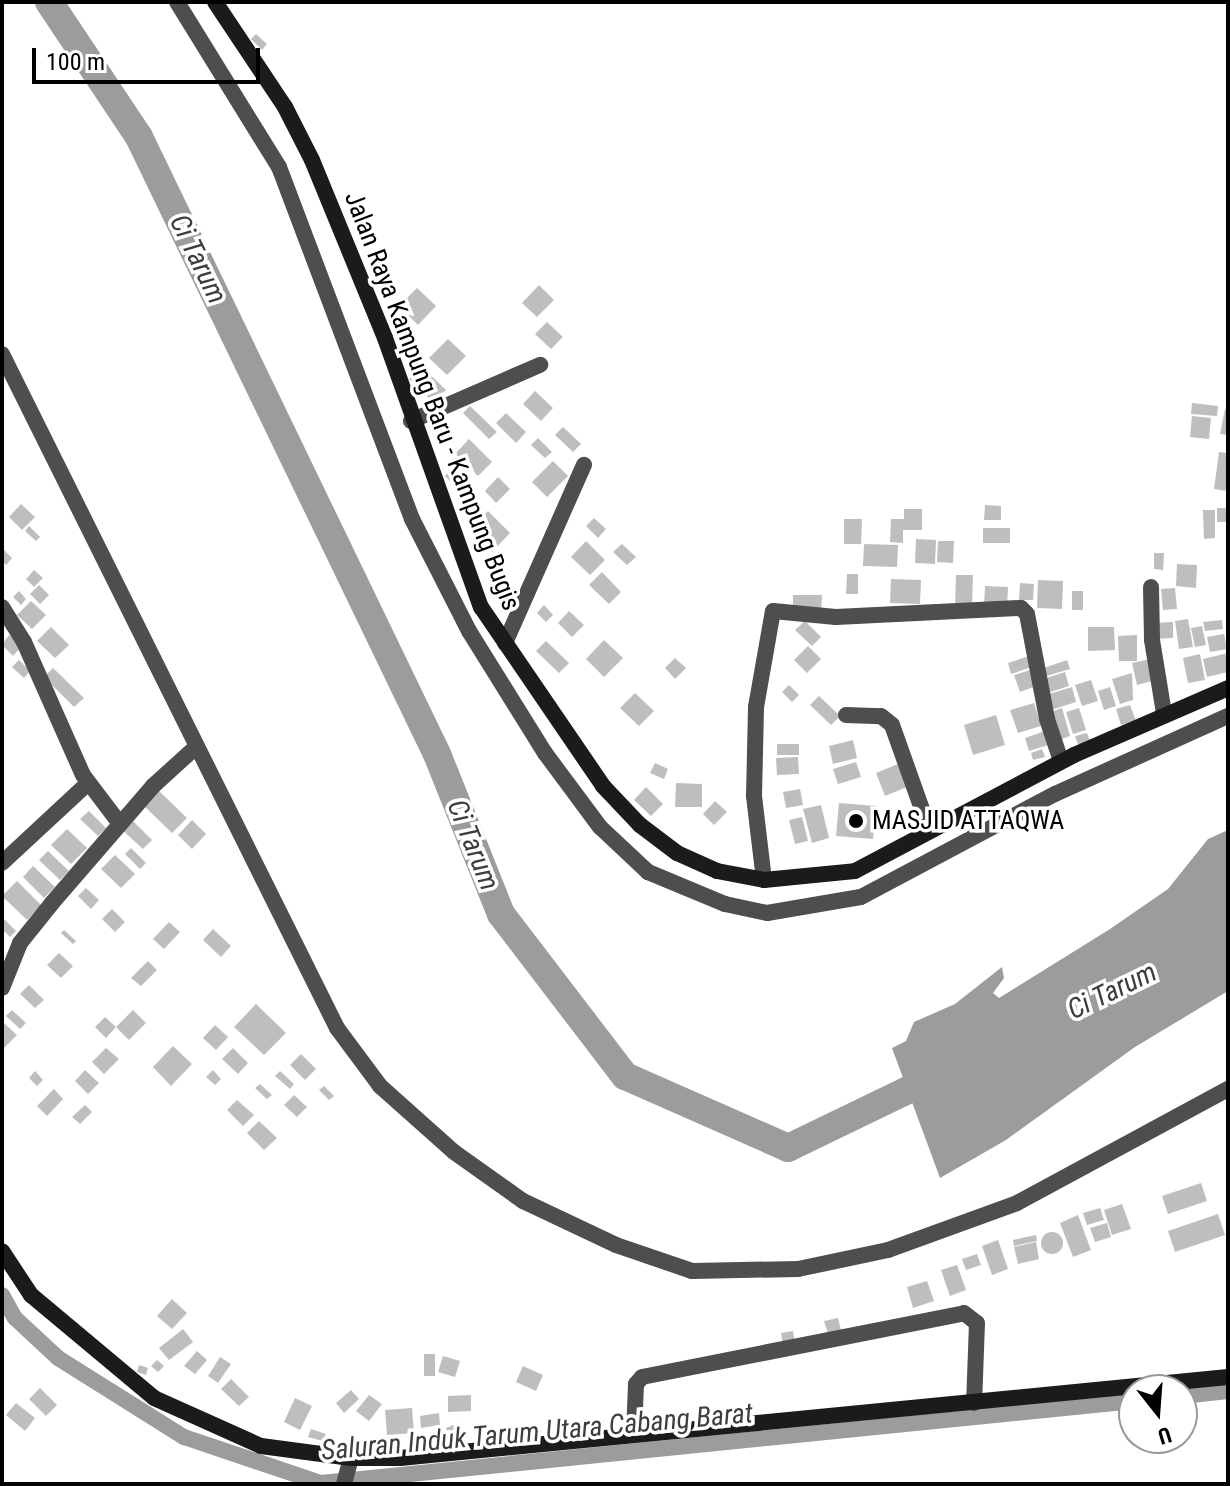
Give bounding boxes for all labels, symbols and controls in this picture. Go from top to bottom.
scale bar [36,32,264,82]
text: 100 m [46,48,105,76]
street label: Jalan Raya Kampung Baru - Kampung Bugis [338,187,526,615]
water label: Ci Tarum [162,209,234,309]
water label: Ci Tarum [440,794,506,896]
place label: MASJID ATTAQWA [872,805,1064,837]
marker: MASJID ATTAQWA [847,812,865,830]
water label: Ci Tarum [1062,955,1162,1027]
north arrow [1118,1374,1198,1454]
water label: Saluran Induk Tarum Utara Cabang Barat [320,1396,754,1468]
text: U [1155,1422,1174,1449]

